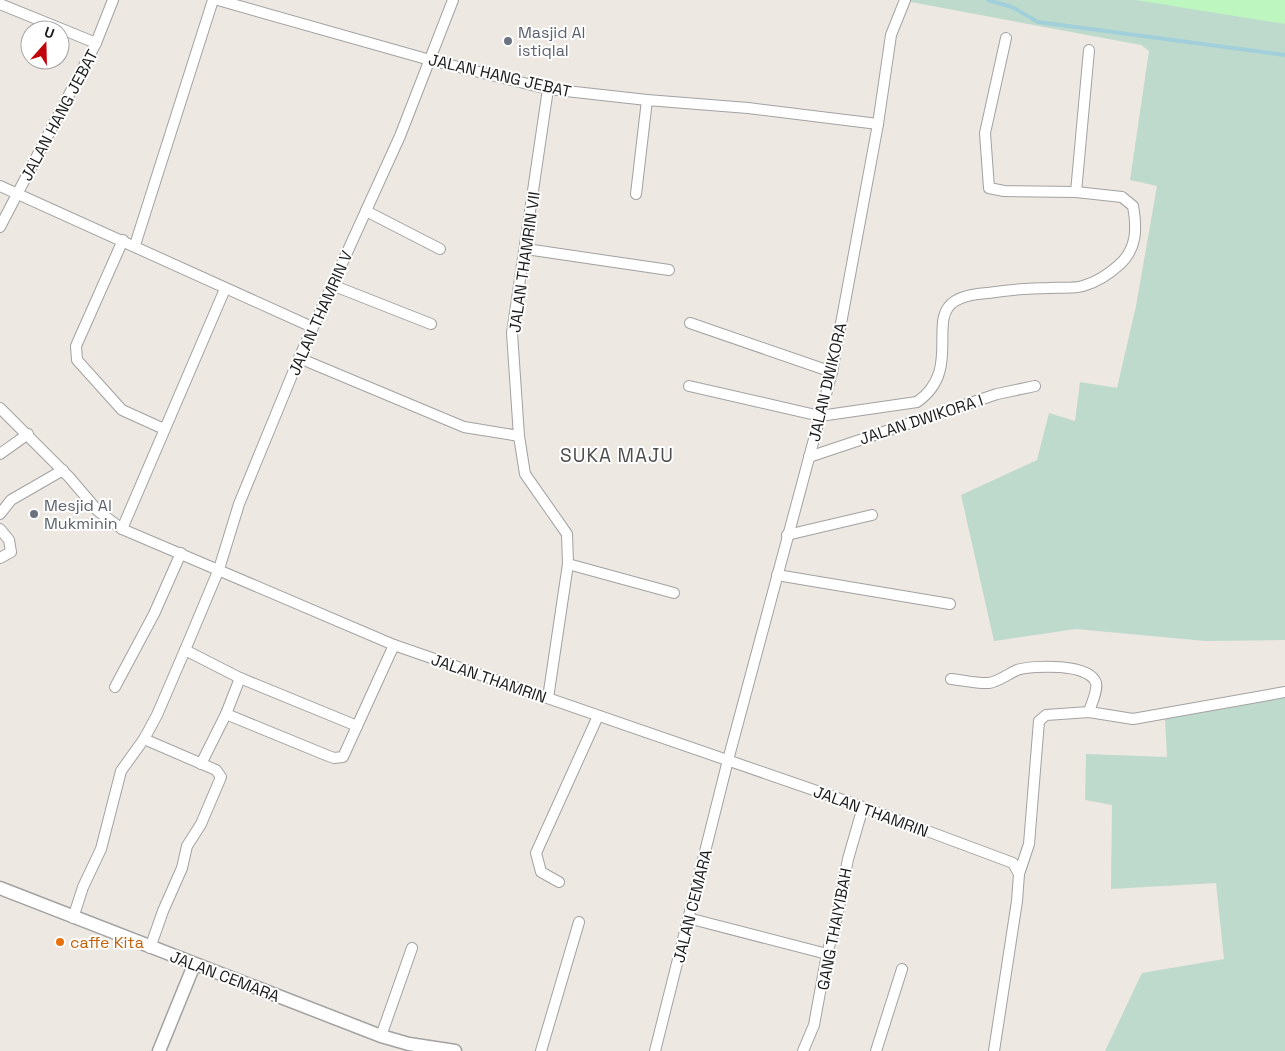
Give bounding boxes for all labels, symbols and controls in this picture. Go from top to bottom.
north arrow [20,20,70,70]
place label: Masjid Al istiqlal [518,22,585,61]
text: U [42,23,57,43]
marker: Masjid Al istiqlal [502,35,514,47]
street label: JALAN HANG JEBAT [16,46,103,185]
street label: JALAN HANG JEBAT [426,49,573,102]
street label: JALAN THAMRIN VII [504,190,545,334]
street label: JALAN THAMRIN V [284,247,357,379]
street label: JALAN DWIKORA [804,321,851,444]
street label: JALAN DWIKORA I [857,390,986,449]
district label: SUKA MAJU [560,443,674,468]
place label: Mesjid Al Mukminin [44,495,117,534]
marker: Mesjid Al Mukminin [28,508,40,520]
street label: JALAN THAMRIN [428,649,549,708]
street label: JALAN THAMRIN [811,781,931,842]
street label: JALAN CEMARA [668,847,717,965]
street label: GANG THAIYIBAH [812,866,857,992]
place label: caffe Kita [70,932,144,953]
marker: caffe Kita [54,936,66,948]
street label: JALAN CEMARA [167,946,283,1007]

